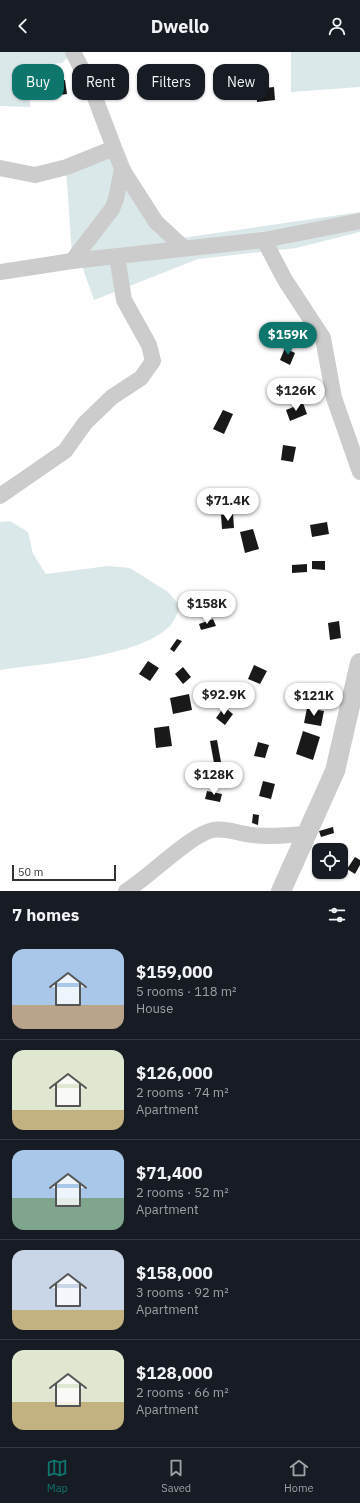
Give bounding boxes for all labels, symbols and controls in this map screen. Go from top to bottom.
icon: back [12,15,34,37]
text: Dwello [151,15,209,38]
icon: person [326,15,348,37]
chip: Buy [12,64,64,100]
chip: Rent [72,64,129,100]
chip: Filters [137,64,205,100]
chip: New [213,64,269,100]
pin: $159K [260,322,316,356]
text: $159K [268,326,308,343]
pin: $126K [268,378,324,412]
text: $126K [276,382,316,399]
pin: $71.4K [195,488,261,522]
text: $71.4K [206,492,250,509]
pin: $158K [179,591,235,625]
text: $158K [187,595,227,612]
pin: $92.9K [191,682,257,716]
pin: $121K [286,683,342,717]
text: $92.9K [202,686,246,703]
text: $121K [294,687,334,704]
pin: $128K [186,762,242,796]
text: $128K [194,766,234,783]
map controls [312,843,348,879]
button: locate [312,843,348,879]
scale bar [12,863,116,882]
text: 50 m [18,865,43,879]
text: 7 homes [12,904,79,926]
icon: filters [326,904,348,926]
text: $159,000 [136,961,213,983]
icon: home [44,965,92,1013]
text: 5 rooms · 118 m² [136,983,237,1000]
text: House [136,1000,173,1017]
text: $126,000 [136,1062,213,1084]
icon: home [44,1066,92,1114]
text: 2 rooms · 74 m² [136,1084,229,1101]
text: Apartment [136,1101,199,1118]
text: $71,400 [136,1162,203,1184]
icon: home [44,1166,92,1214]
text: 2 rooms · 52 m² [136,1184,229,1201]
text: Apartment [136,1201,199,1218]
text: $158,000 [136,1262,213,1284]
icon: home [44,1266,92,1314]
text: 3 rooms · 92 m² [136,1284,229,1301]
text: Apartment [136,1301,199,1318]
text: $128,000 [136,1362,213,1384]
icon: home [44,1366,92,1414]
text: 2 rooms · 66 m² [136,1384,229,1401]
text: Apartment [136,1401,199,1418]
tab: Map [46,1457,68,1495]
tab: Saved [161,1457,191,1495]
tab: Home [284,1457,314,1495]

